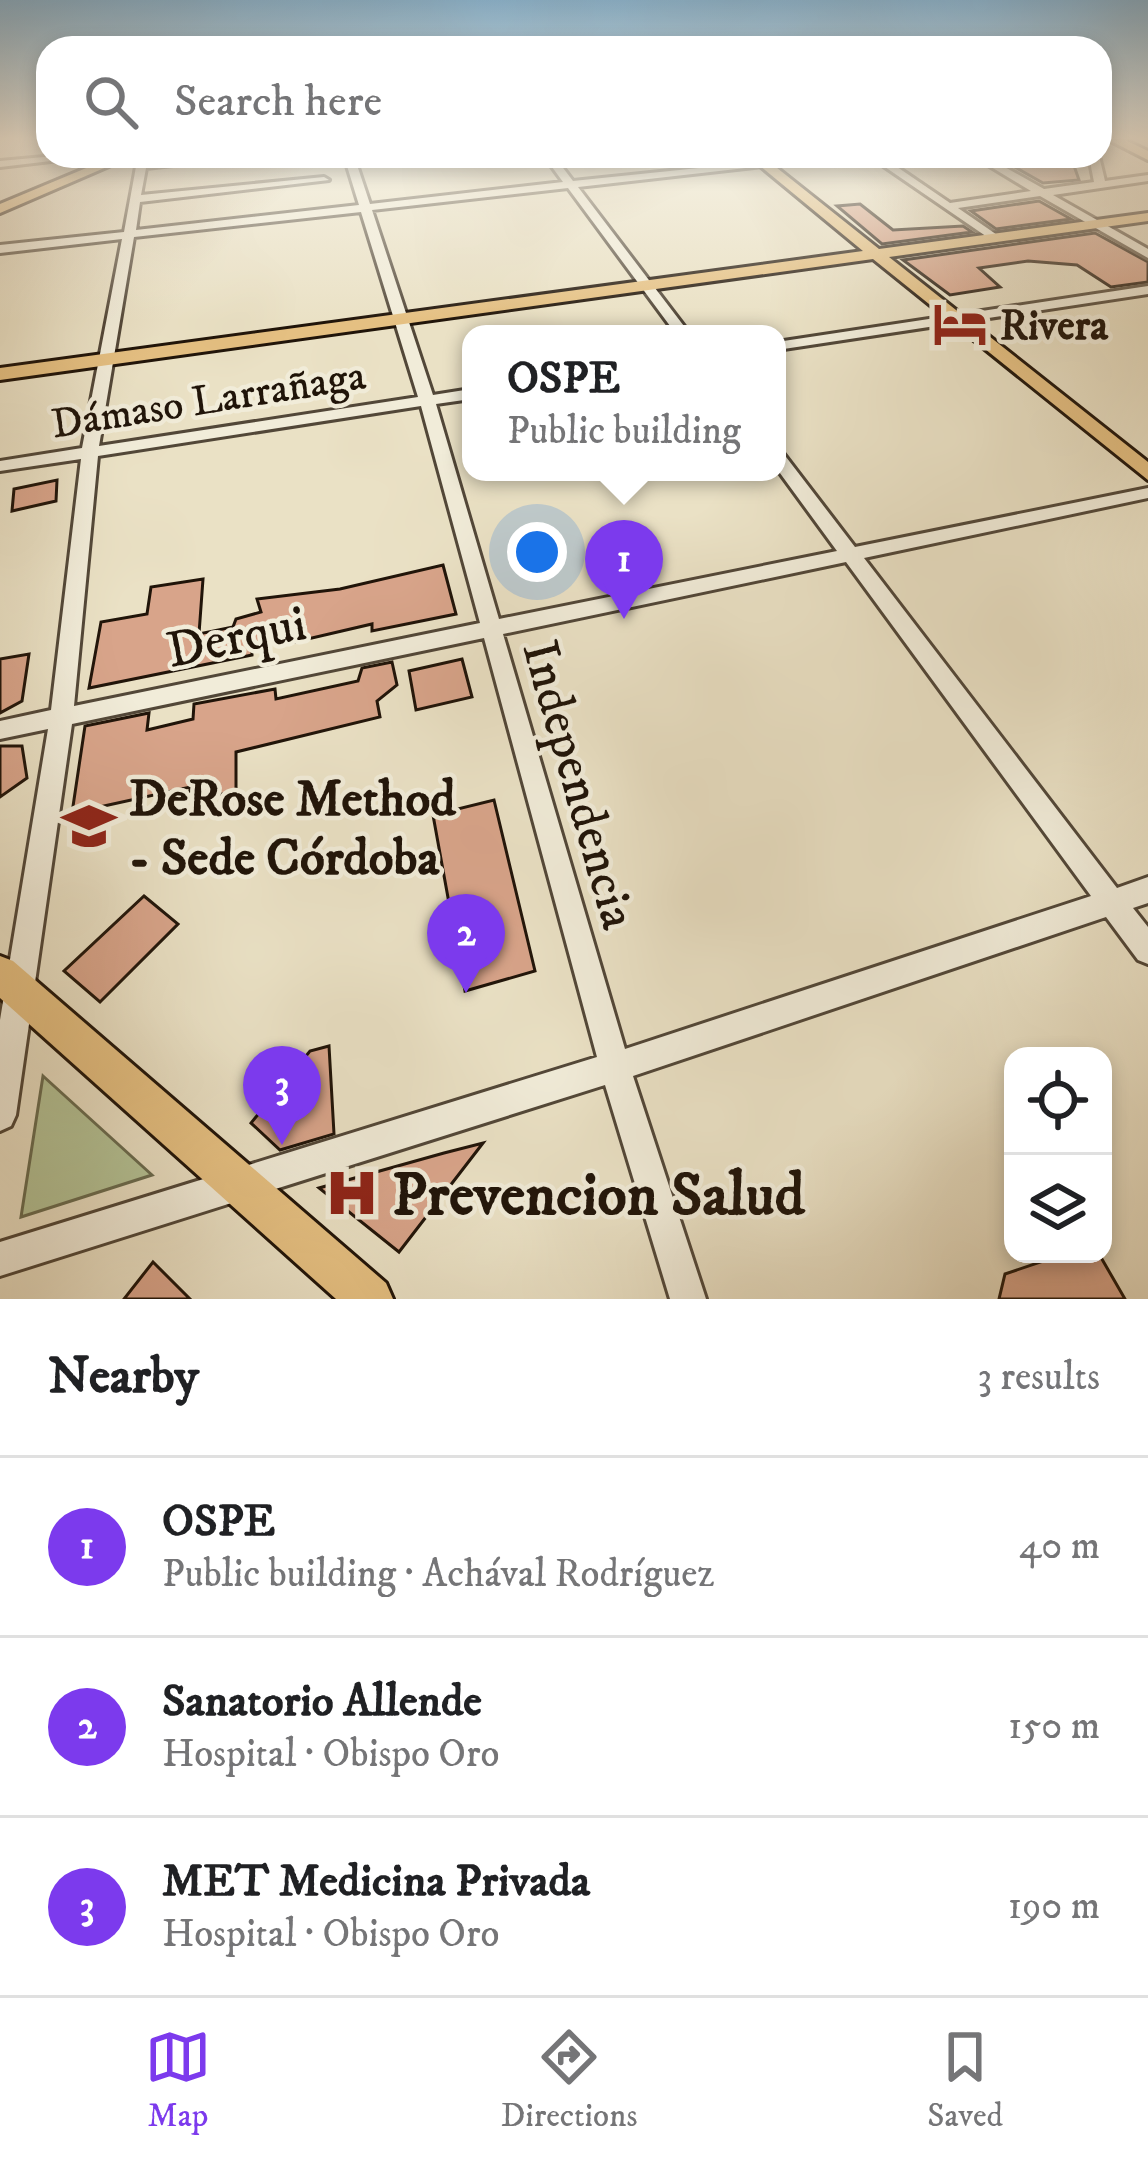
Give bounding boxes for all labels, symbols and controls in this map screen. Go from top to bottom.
search box [36,36,1112,168]
icon: search [78,69,144,135]
text: Search here [174,74,382,130]
hotel icon: Rivera [931,295,989,353]
place label: Rivera [1000,301,1109,353]
popup [462,325,786,481]
street label: Dámaso Larrañaga [48,350,369,451]
text: OSPE [507,351,620,407]
text: Public building [507,407,741,456]
pin: 1 [585,520,663,619]
your location [507,522,567,582]
street label: Derqui [161,592,312,684]
street label: Independencia [506,633,650,937]
place label: DeRose Method - Sede Córdoba [129,768,457,891]
school or university icon: DeRose Method - Sede Córdoba [60,797,118,855]
pin: 2 [427,894,505,993]
pin: 3 [243,1046,321,1145]
map controls [1004,1047,1112,1263]
button: locate [1004,1047,1112,1155]
button: layers [1004,1155,1112,1263]
place label: Prevencion Salud [392,1159,806,1234]
hospital icon: Prevencion Salud [323,1164,381,1222]
text: Nearby [48,1345,199,1409]
text: 3 results [977,1353,1100,1402]
text: OSPE [162,1494,275,1550]
text: 1 [80,1522,94,1571]
text: 40 m [1019,1522,1100,1571]
text: Public building · Achával Rodríguez [162,1550,714,1599]
text: Sanatorio Allende [162,1674,482,1730]
text: 2 [77,1702,97,1751]
text: 150 m [1008,1702,1100,1751]
text: Hospital · Obispo Oro [162,1730,499,1779]
text: MET Medicina Privada [162,1854,590,1910]
text: 3 [80,1882,94,1931]
text: 190 m [1008,1882,1100,1931]
text: Hospital · Obispo Oro [162,1910,499,1959]
tab: Map [145,2024,211,2137]
tab: Directions [501,2024,637,2137]
tab: Saved [927,2024,1003,2137]

